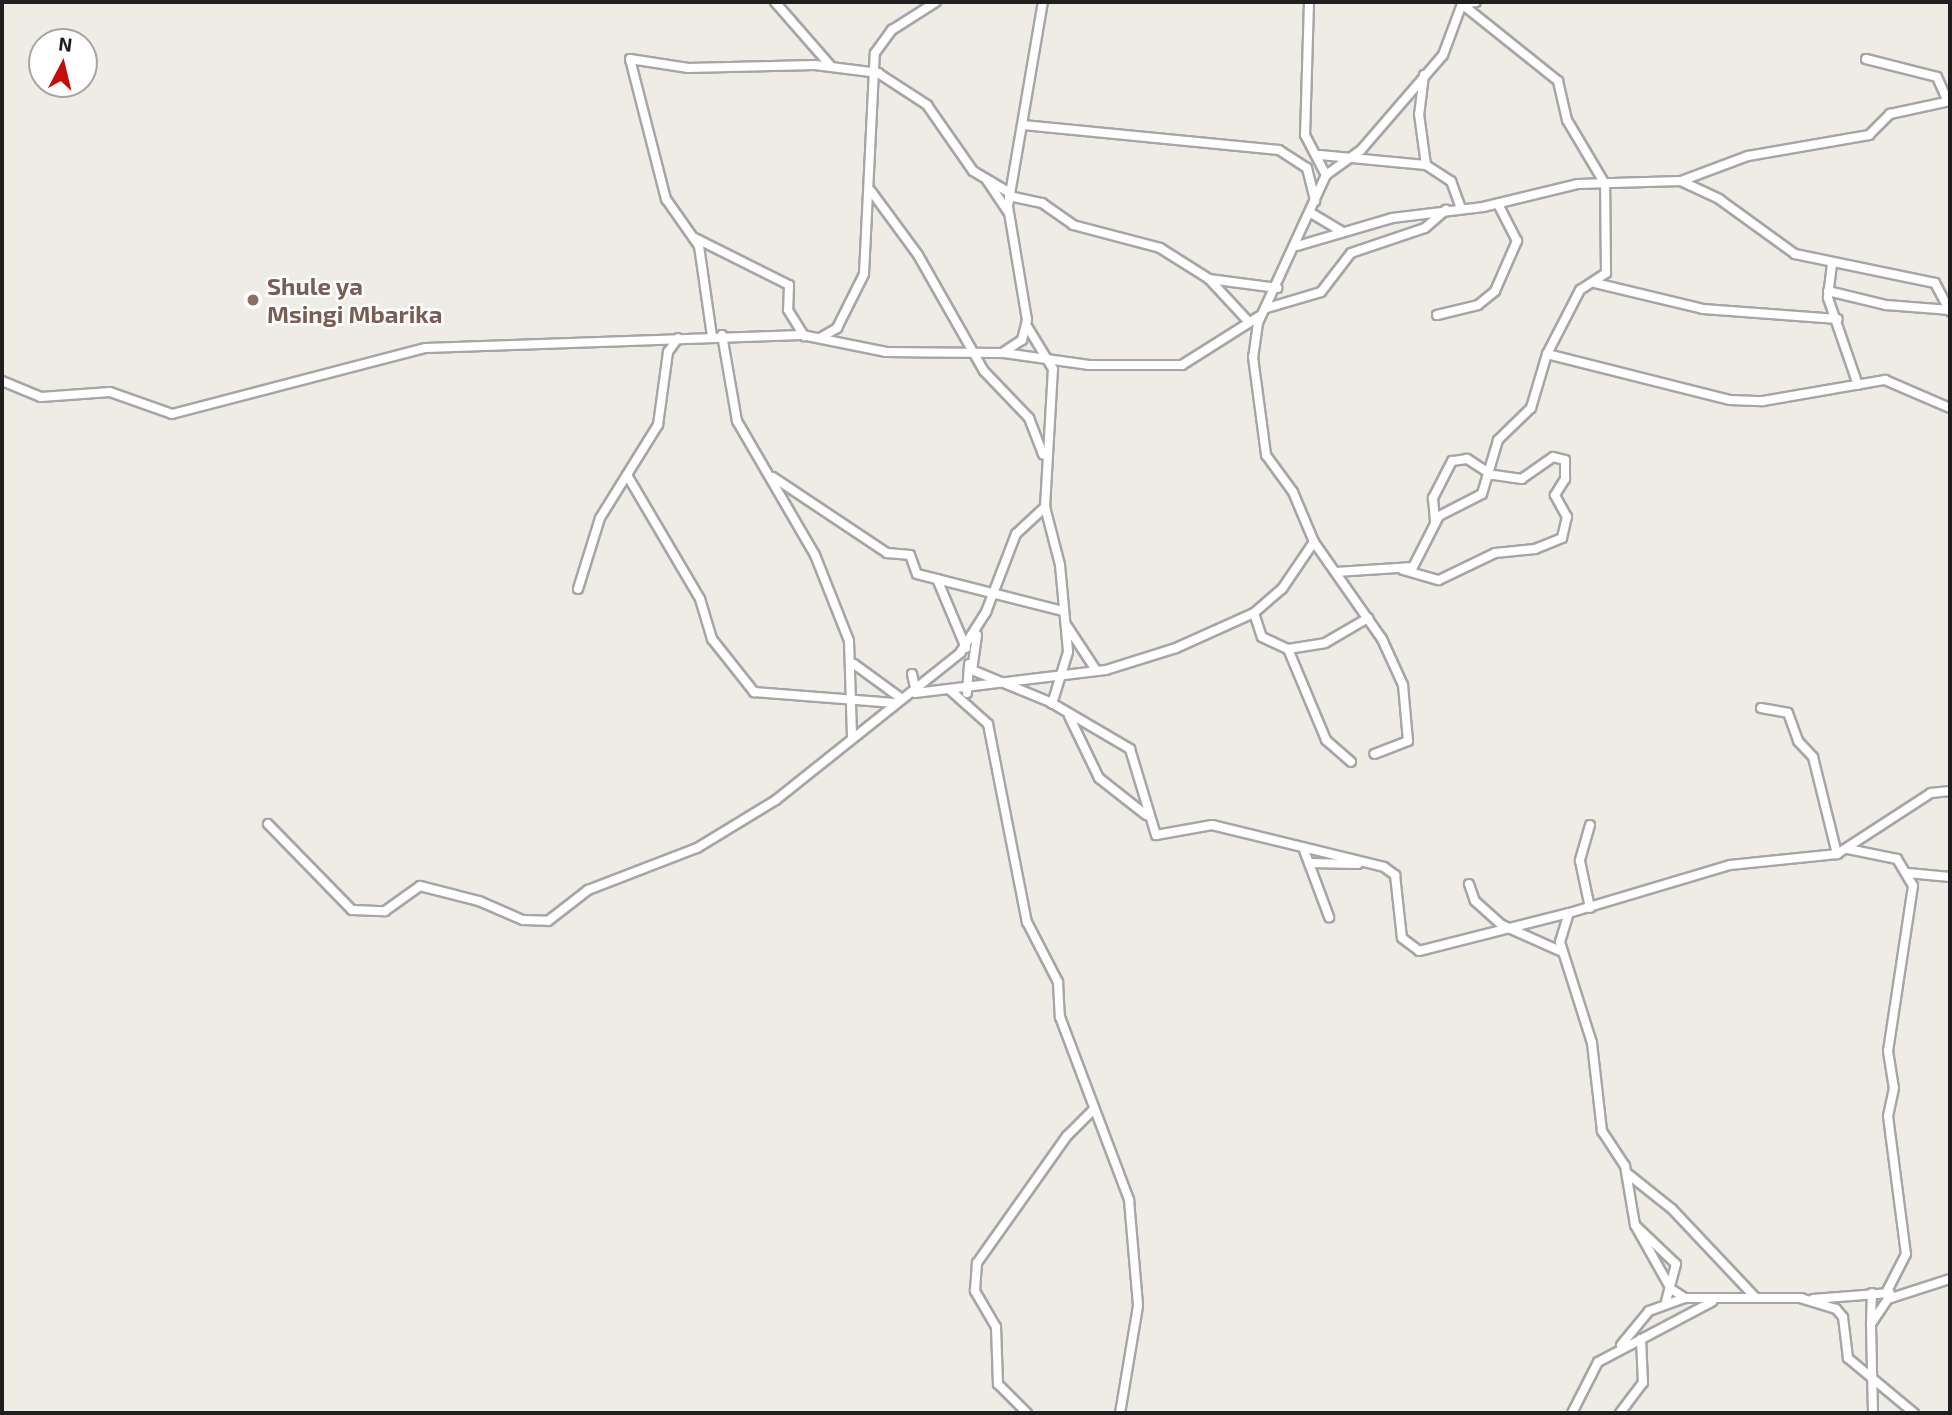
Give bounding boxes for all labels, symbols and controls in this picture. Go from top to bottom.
north arrow [28,28,98,98]
text: N [57,31,74,56]
place label: Shule ya Msingi Mbarika [267,272,442,328]
marker: Shule ya Msingi Mbarika [245,292,261,308]

